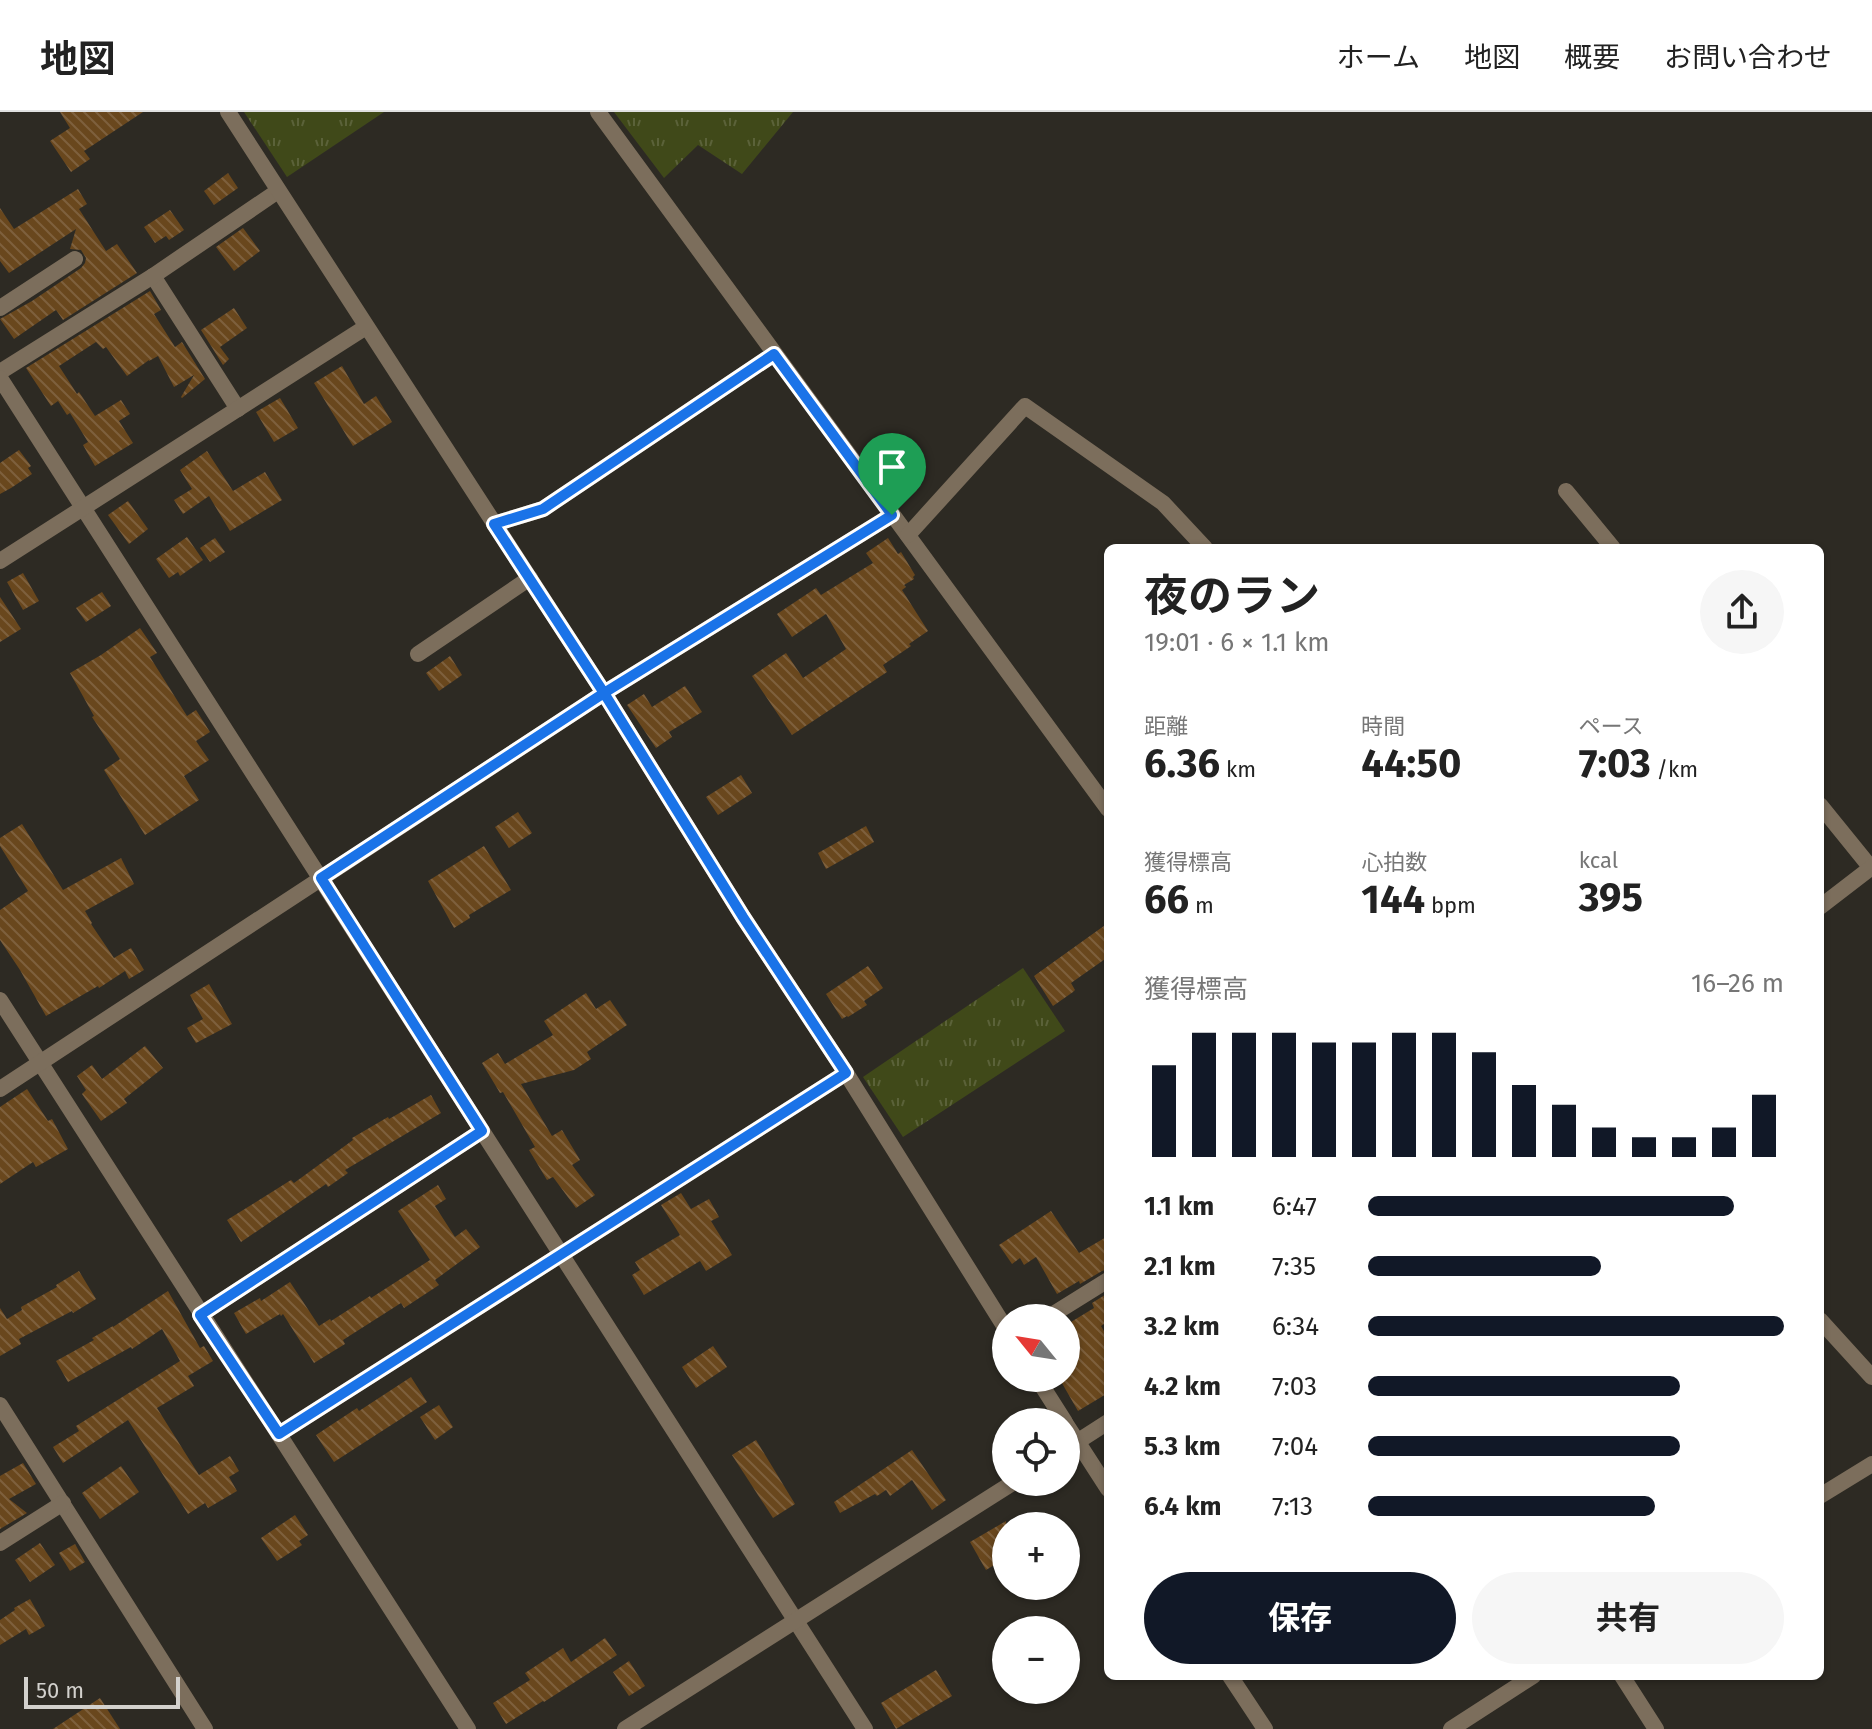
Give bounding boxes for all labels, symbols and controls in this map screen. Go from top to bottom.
text: 地図 [40,36,116,82]
text: ホーム [1337,41,1420,74]
text: 地図 [1464,41,1520,74]
text: 概要 [1564,41,1620,74]
text: お問い合わせ [1664,41,1832,74]
pin [858,433,926,515]
icon: arrive [870,445,914,489]
text: 夜のラン [1144,570,1320,623]
button: share [1700,570,1784,654]
text: 19:01 · 6 × 1.1 km [1144,627,1330,658]
text: 距離 [1144,713,1188,740]
text: 時間 [1361,713,1405,740]
text: ペース [1579,713,1644,740]
text: 6.36 [1144,740,1220,788]
text: 44:50 [1361,740,1461,788]
text: 7:03 [1579,740,1651,788]
text: km [1220,756,1256,783]
text: /km [1651,756,1698,783]
text: kcal [1579,847,1618,874]
text: 獲得標高 [1144,849,1232,876]
text: 心拍数 [1361,849,1427,876]
text: 395 [1579,874,1643,922]
text: 66 [1144,876,1189,924]
text: 144 [1361,876,1425,924]
text: m [1189,892,1214,919]
text: bpm [1425,892,1476,919]
text: 16–26 m [1691,968,1784,999]
text: 獲得標高 [1144,974,1248,1005]
text: 1.1 km [1144,1191,1214,1222]
text: 6:47 [1272,1191,1317,1222]
text: 2.1 km [1144,1251,1216,1282]
text: 7:35 [1272,1251,1316,1282]
north arrow [992,1304,1080,1392]
map controls [992,1304,1080,1704]
text: 3.2 km [1144,1311,1220,1342]
text: 6:34 [1272,1311,1319,1342]
text: 4.2 km [1144,1371,1221,1402]
text: 7:03 [1272,1371,1317,1402]
button: locate [992,1408,1080,1496]
text: 5.3 km [1144,1431,1221,1462]
text: 7:04 [1272,1431,1318,1462]
text: 6.4 km [1144,1491,1222,1522]
text: 7:13 [1272,1491,1313,1522]
button: + [992,1512,1080,1600]
button: 保存 [1144,1572,1456,1664]
button: 共有 [1472,1572,1784,1664]
button: − [992,1616,1080,1704]
scale bar [24,1673,180,1709]
text: 50 m [36,1677,84,1704]

